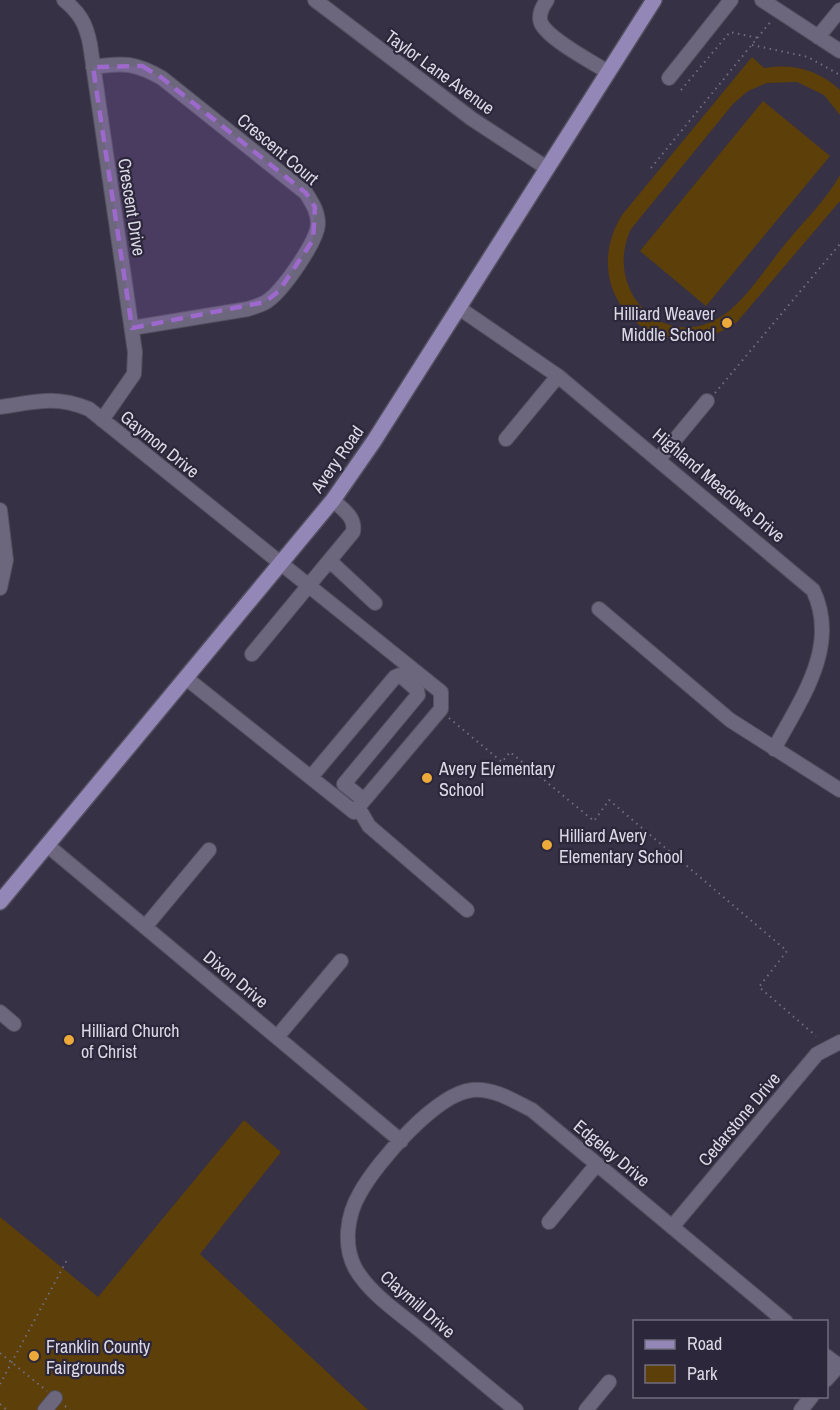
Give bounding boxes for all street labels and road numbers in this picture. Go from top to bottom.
street label: Taylor Lane Avenue [380,24,500,120]
street label: Crescent Court [232,108,324,190]
street label: Crescent Drive [112,156,152,258]
street label: Gaymon Drive [115,404,205,484]
street label: Avery Road [304,420,369,498]
street label: Highland Meadows Drive [647,422,791,548]
street label: Dixon Drive [198,944,274,1014]
street label: Cedarstone Drive [692,1067,786,1171]
street label: Edgeley Drive [568,1114,656,1192]
street label: Claymill Drive [375,1264,461,1344]

